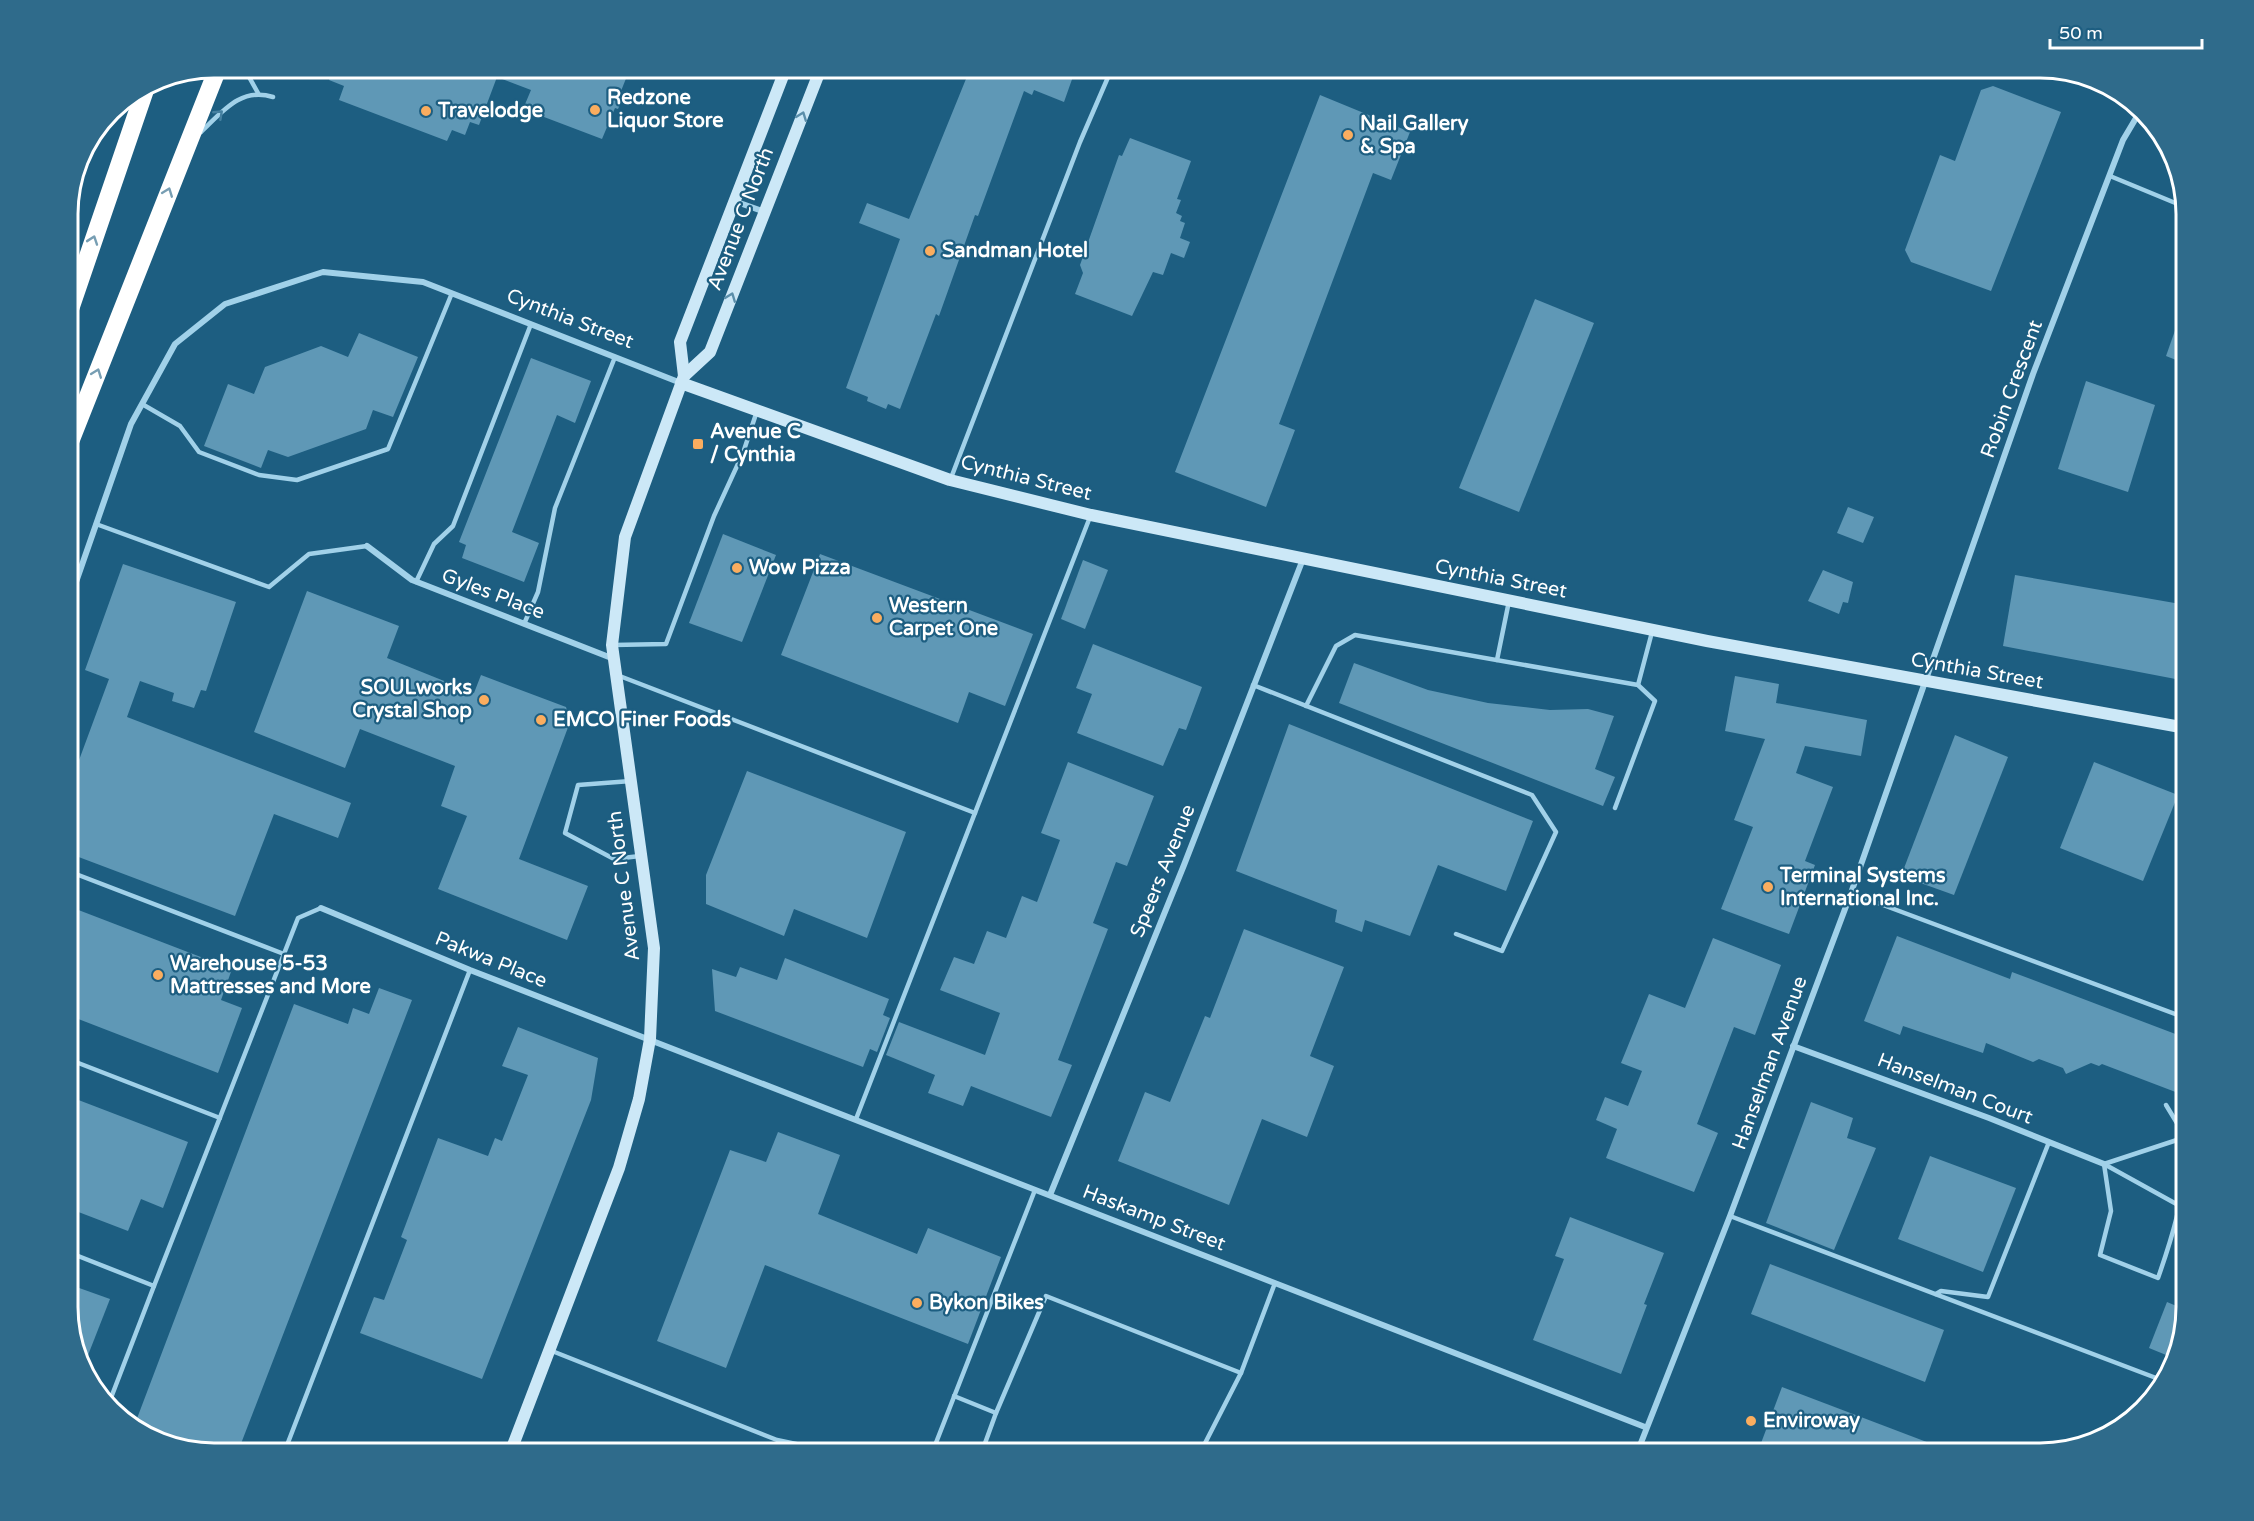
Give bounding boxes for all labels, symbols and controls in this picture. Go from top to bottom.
scale bar [2050,12,2202,50]
text: 50 m [2059,22,2103,44]
place label: Redzone Liquor Store [607,86,724,133]
place label: Travelodge [437,99,543,123]
marker: Redzone Liquor Store [588,103,602,117]
marker: Travelodge [419,104,433,118]
one-way arrow [212,110,223,121]
one-way arrow [795,111,807,122]
place label: Nail Gallery & Spa [1360,112,1469,159]
marker: Nail Gallery & Spa [1341,128,1355,142]
street label: Avenue C North [703,144,779,294]
one-way arrow [161,187,173,198]
one-way arrow [86,235,99,246]
place label: Sandman Hotel [942,239,1088,263]
marker: Sandman Hotel [923,244,937,258]
street label: Cynthia Street [503,284,637,354]
one-way arrow [724,293,736,304]
street label: Robin Crescent [1976,316,2048,461]
one-way arrow [90,368,102,379]
place label: Avenue C / Cynthia [710,420,801,467]
marker: Avenue C / Cynthia [691,437,705,451]
street label: Cynthia Street [958,450,1094,506]
street label: Cynthia Street [1433,554,1569,604]
place label: Wow Pizza [749,556,851,580]
marker: Wow Pizza [730,561,744,575]
street label: Gyles Place [438,563,548,625]
place label: Western Carpet One [889,594,998,641]
marker: Western Carpet One [870,611,884,625]
street label: Cynthia Street [1909,648,2045,695]
place label: SOULworks Crystal Shop [352,676,472,723]
marker: SOULworks Crystal Shop [477,693,491,707]
place label: EMCO Finer Foods [553,708,732,732]
marker: EMCO Finer Foods [534,713,548,727]
street label: Speers Avenue [1125,801,1201,941]
street label: Avenue C North [603,809,645,963]
place label: Terminal Systems International Inc. [1779,864,1946,911]
marker: Terminal Systems International Inc. [1761,880,1775,894]
street label: Pakwa Place [431,927,551,993]
place label: Warehouse 5-53 Mattresses and More [170,952,371,999]
marker: Warehouse 5-53 Mattresses and More [151,968,165,982]
street label: Hanselman Avenue [1727,973,1813,1153]
street label: Hanselman Court [1874,1048,2036,1130]
street label: Haskamp Street [1079,1180,1229,1256]
place label: Bykon Bikes [929,1291,1044,1315]
marker: Bykon Bikes [910,1296,924,1310]
place label: Enviroway [1763,1409,1860,1433]
marker: Enviroway [1744,1414,1758,1428]

